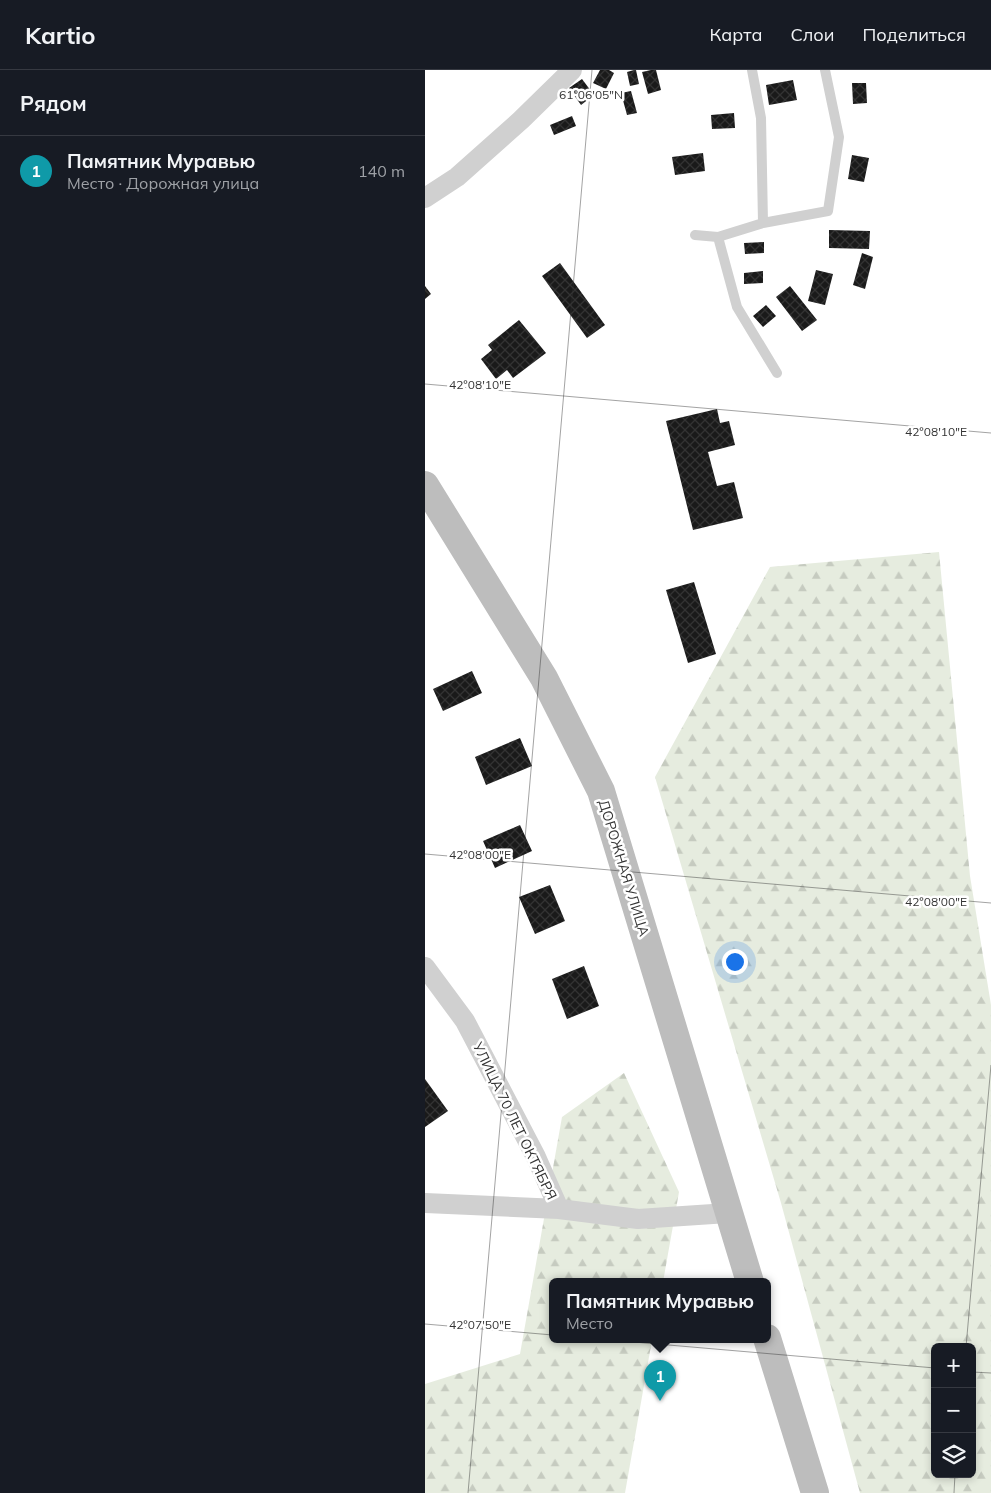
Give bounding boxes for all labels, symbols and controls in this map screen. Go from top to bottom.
text: Kartio [25,20,96,50]
text: Карта [710,23,762,46]
text: Слои [790,23,835,46]
text: Поделиться [863,23,966,46]
text: 61°06'05"N [559,87,623,102]
text: Рядом [20,90,87,116]
text: Памятник Муравью [67,149,255,173]
text: 1 [31,161,41,181]
text: 140 m [358,161,405,181]
text: Место · Дорожная улица [67,173,259,193]
text: 42°08'10"E [449,377,511,392]
text: 42°08'10"E [905,424,967,439]
street label: ДОРОЖНАЯ УЛИЦА [595,797,654,939]
text: 42°08'00"E [449,847,511,862]
text: 42°08'00"E [905,894,967,909]
your location [722,949,748,975]
street label: УЛИЦА 70 ЛЕТ ОКТЯБРЯ [469,1038,561,1203]
popup [549,1278,771,1343]
text: Памятник Муравью [566,1289,754,1313]
text: Место [566,1313,613,1333]
text: 42°07'50"E [449,1317,511,1332]
map controls [931,1343,976,1478]
button: + [931,1343,976,1388]
pin: 1 [644,1360,676,1401]
button: − [931,1388,976,1433]
button: layers [931,1433,976,1478]

